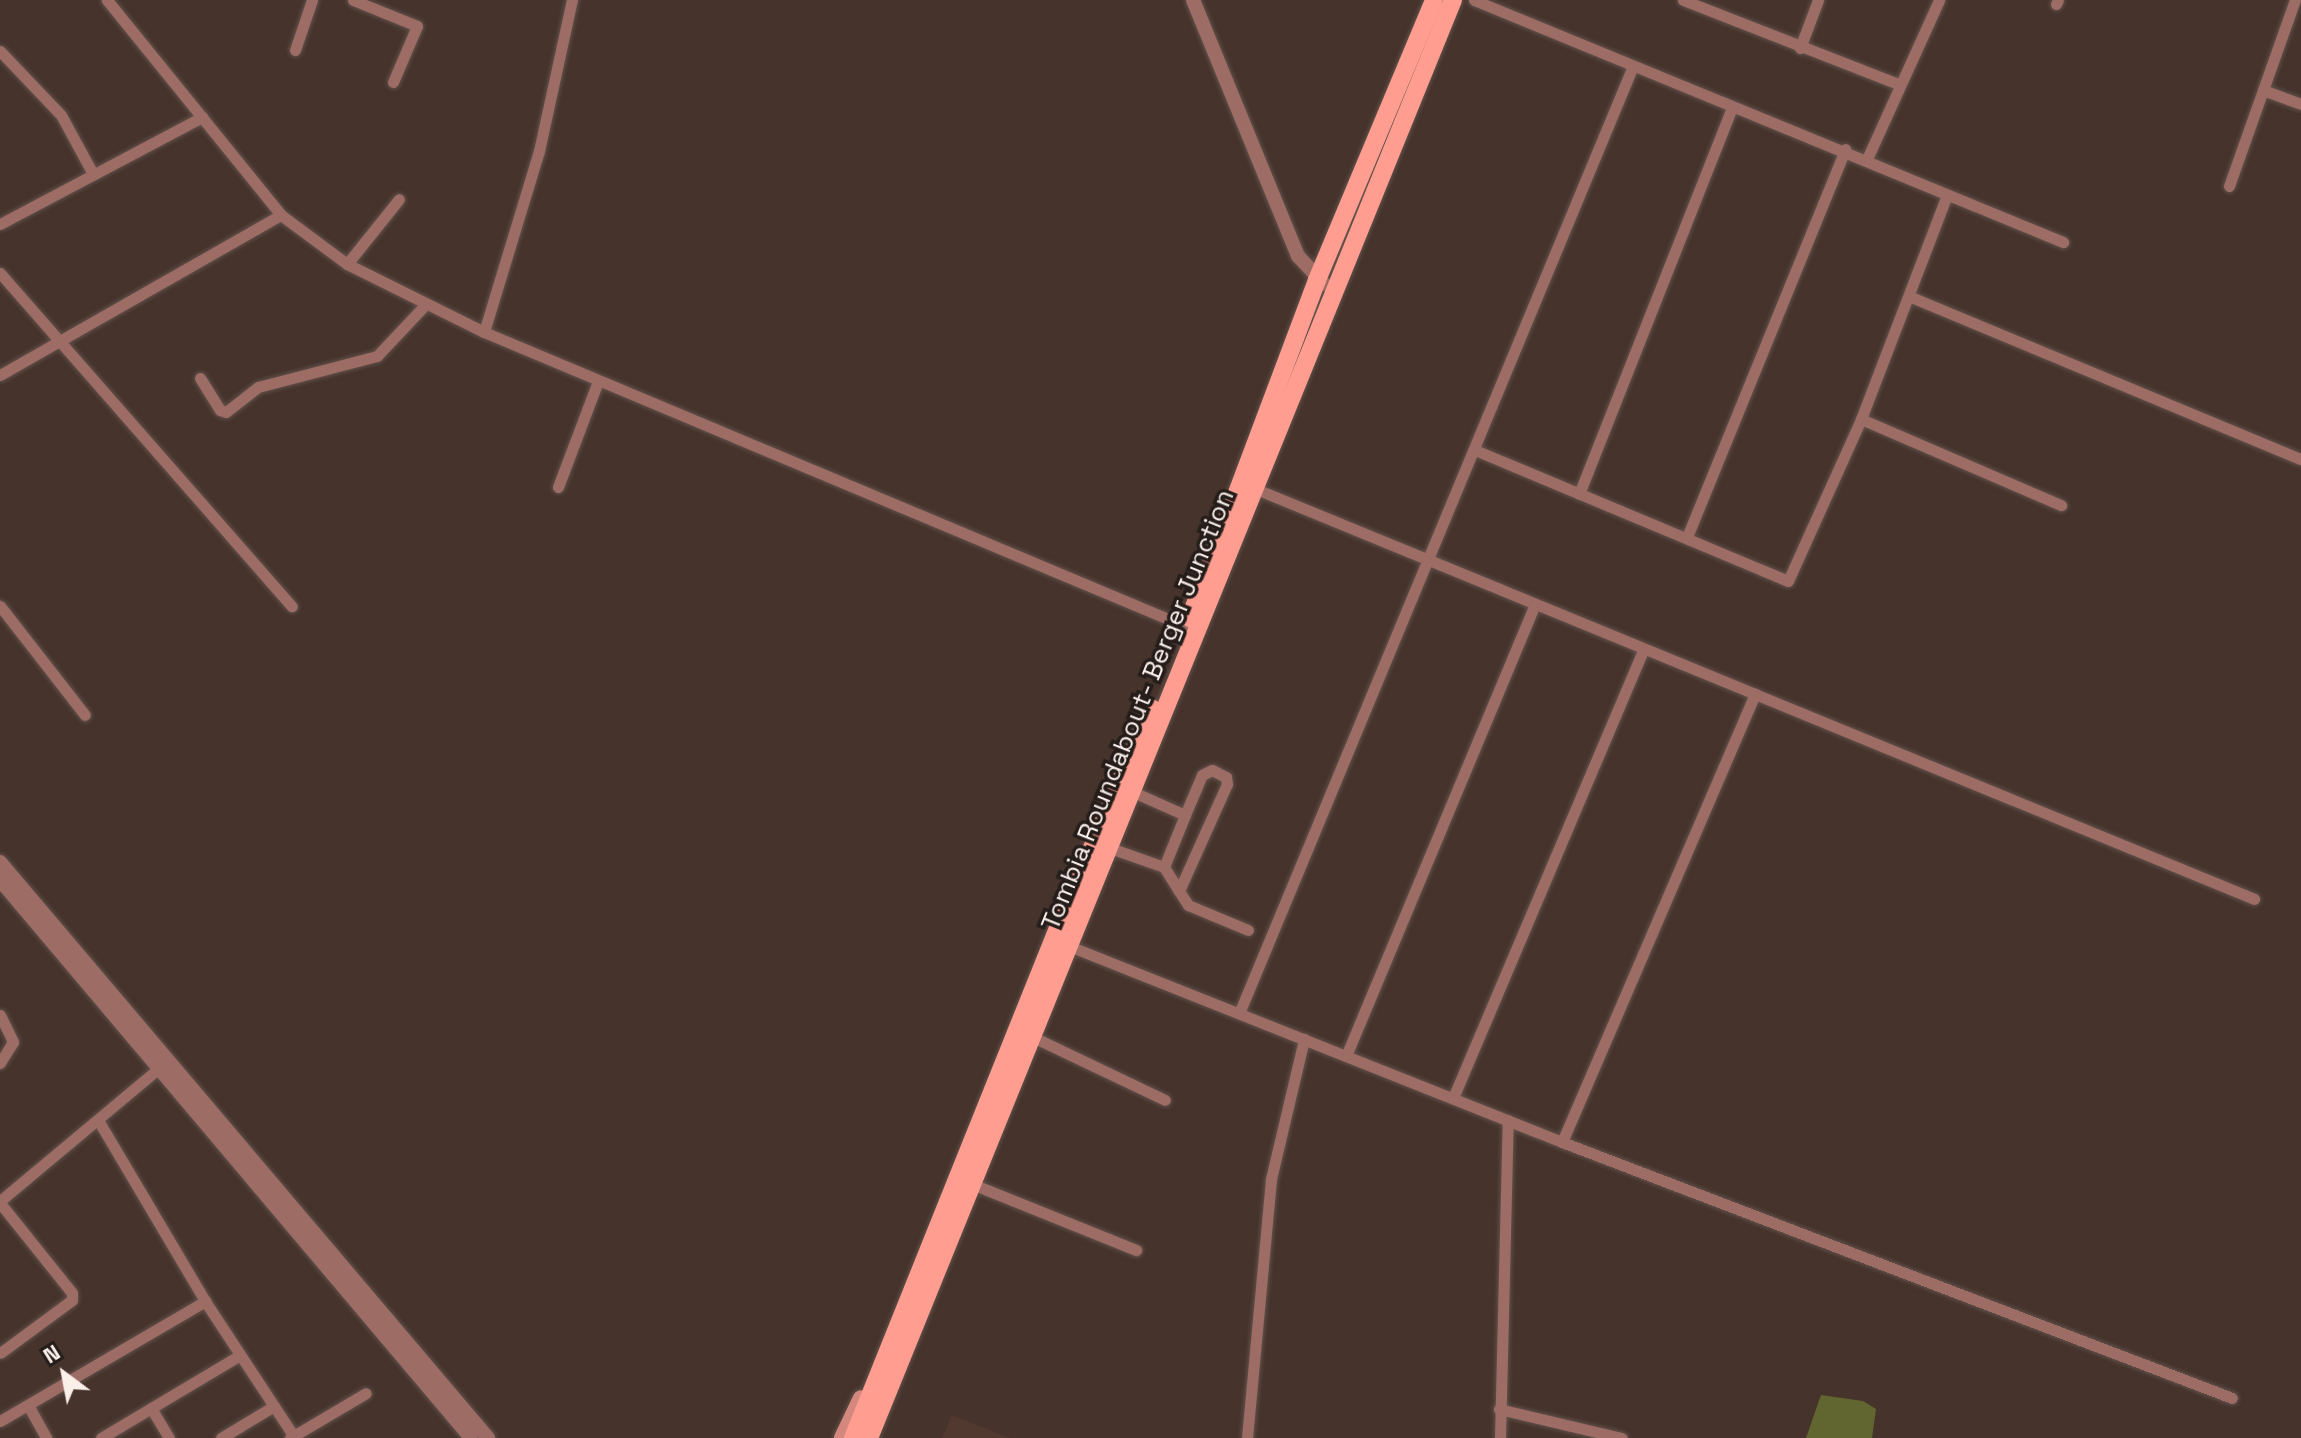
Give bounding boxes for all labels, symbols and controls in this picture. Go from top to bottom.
street label: Tombia Roundabout- Berger Junction [1035,485,1241,935]
north arrow [24,1334,104,1414]
text: N [38,1338,65,1369]

